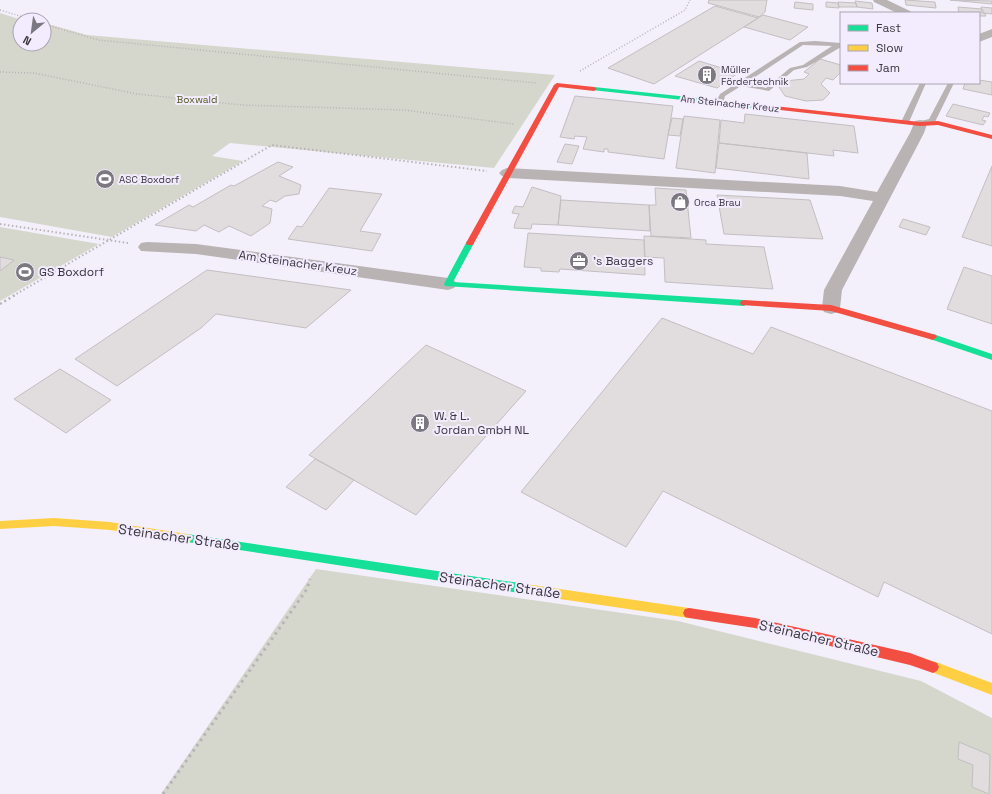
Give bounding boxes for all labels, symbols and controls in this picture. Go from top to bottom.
north arrow [12,12,52,52]
legend [840,12,980,84]
text: Fast [876,20,901,36]
text: N [21,33,34,49]
text: Slow [876,40,903,56]
text: Jam [876,60,900,76]
place label: Müller Fördertechnik [721,63,789,88]
building icon: Müller Fördertechnik [696,64,718,86]
street label: Am Steinacher Kreuz [680,92,780,115]
park label: Boxwald [177,93,217,106]
sports icon: ASC Boxdorf [94,168,116,190]
place label: ASC Boxdorf [119,173,180,186]
shop icon: Orca Brau [669,191,691,213]
place label: Orca Brau [694,196,741,209]
street label: Am Steinacher Kreuz [238,247,358,279]
office icon: 's Baggers [568,250,590,272]
place label: 's Baggers [593,253,653,269]
sports icon: GS Boxdorf [14,261,36,283]
place label: GS Boxdorf [39,264,104,280]
place label: W. & L. Jordan GmbH NL [434,408,529,438]
building icon: W. & L. Jordan GmbH NL [409,412,431,434]
street label: Steinacher Straße [117,520,241,554]
street label: Steinacher Straße [438,568,562,602]
street label: Steinacher Straße [757,615,881,661]

